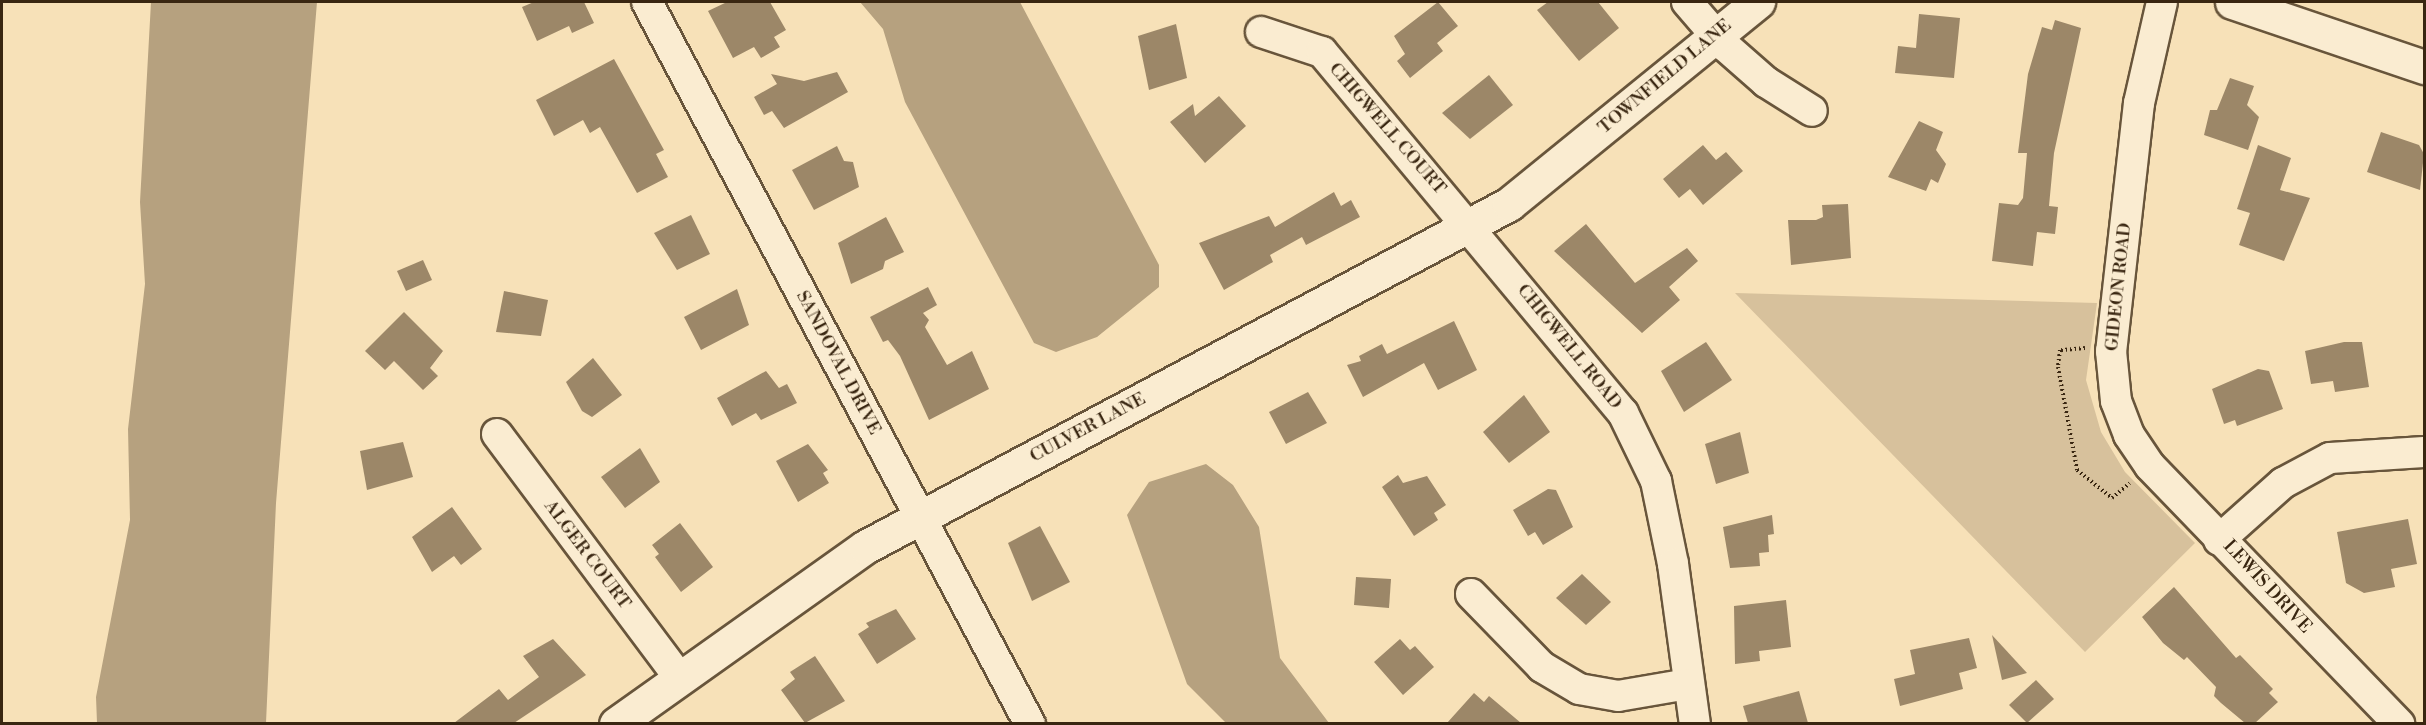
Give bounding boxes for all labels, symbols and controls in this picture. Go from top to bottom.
street label: TOWNFIELD LANE [1594,15,1736,139]
street label: CHIGWELL COURT [1324,59,1450,199]
street label: GIDEON ROAD [2102,222,2136,352]
street label: CHIGWELL ROAD [1512,280,1626,414]
street label: SANDOVAL DRIVE [791,287,885,439]
street label: CULVER LANE [1026,388,1150,468]
street label: ALGER COURT [539,496,635,614]
street label: LEWIS DRIVE [2218,536,2316,638]

